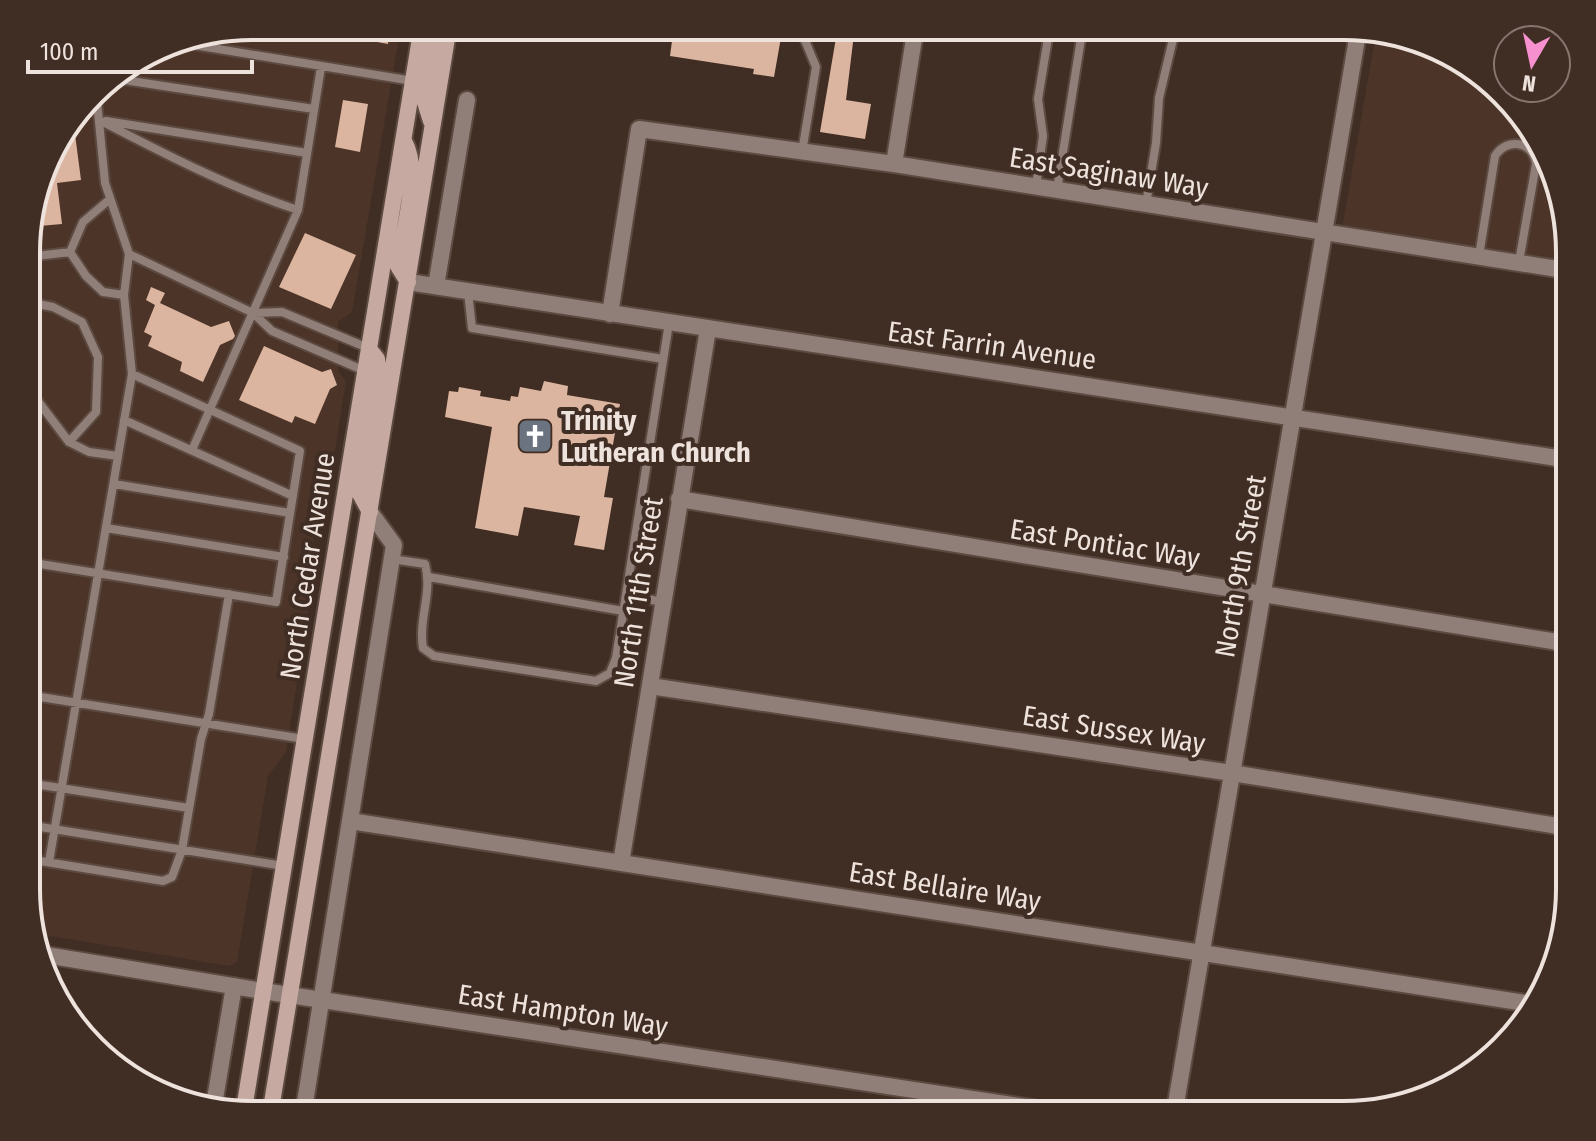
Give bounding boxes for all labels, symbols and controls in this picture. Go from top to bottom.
scale bar [28,24,252,74]
north arrow [1492,24,1572,104]
text: 100 m [40,38,98,66]
text: N [1520,69,1538,98]
street label: East Saginaw Way [1007,140,1211,205]
street label: East Farrin Avenue [885,315,1098,376]
place label: Trinity Lutheran Church [561,404,751,469]
church icon: Trinity Lutheran Church [516,417,554,455]
street label: North Cedar Avenue [273,451,342,682]
street label: North 9th Street [1208,471,1273,660]
street label: North 11th Street [607,493,670,690]
street label: East Pontiac Way [1008,512,1203,575]
street label: East Sussex Way [1020,699,1208,760]
street label: East Bellaire Way [847,855,1044,918]
street label: East Hampton Way [456,978,671,1043]

